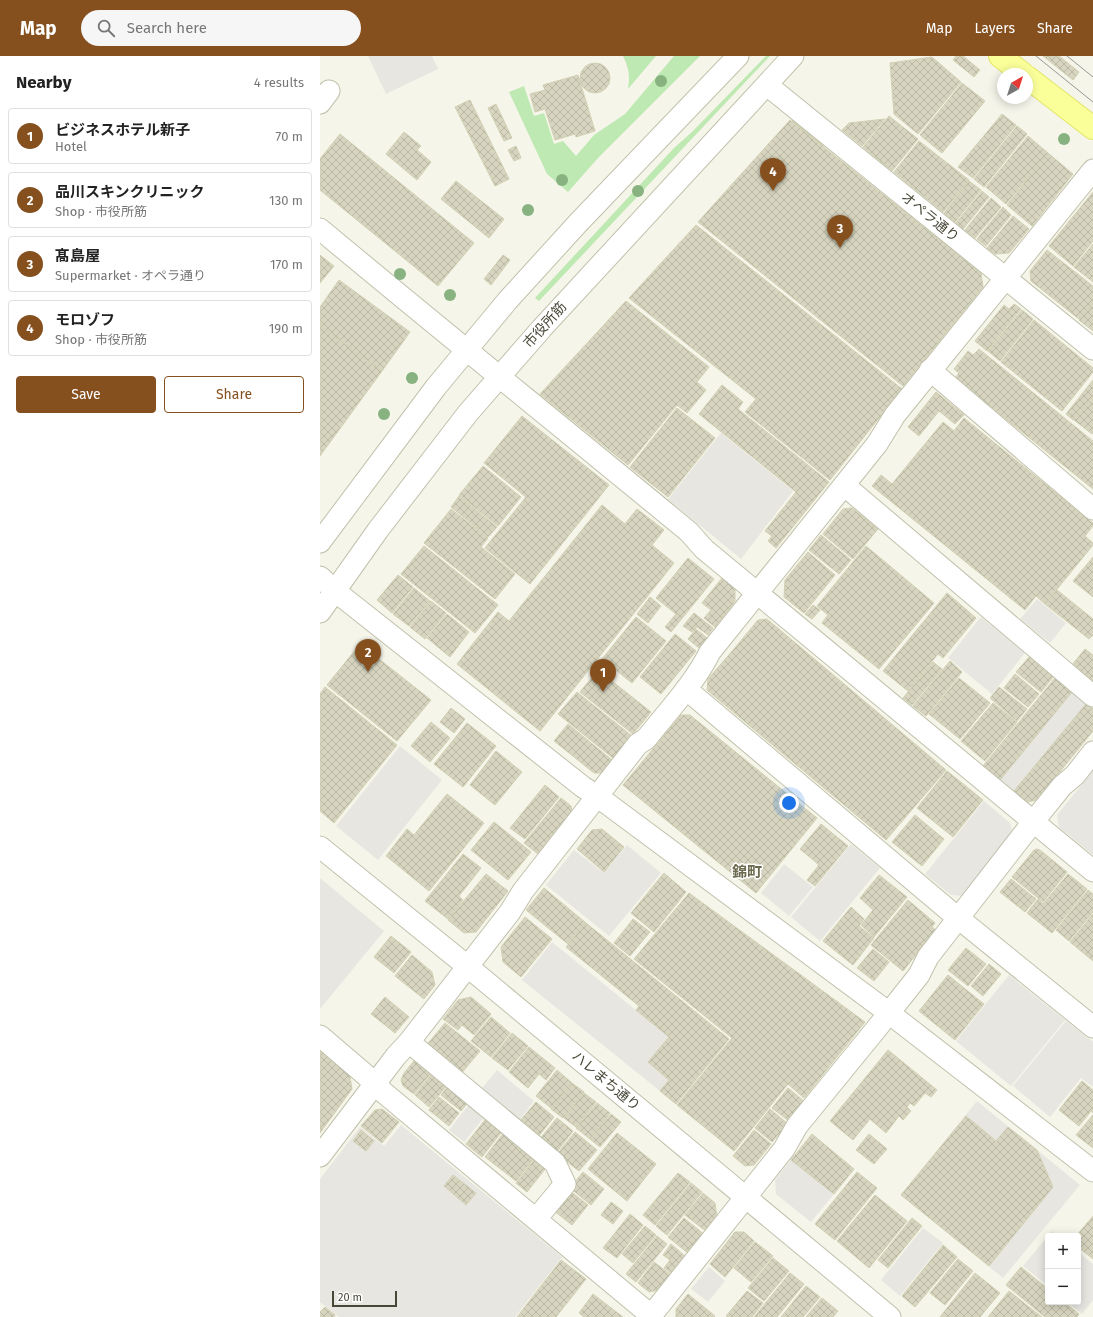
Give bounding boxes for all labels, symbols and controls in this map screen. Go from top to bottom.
search box [81,10,361,46]
text: Map [20,17,57,40]
icon: search [95,17,117,39]
text: Search here [127,19,207,37]
text: Map [926,20,952,37]
text: Layers [974,20,1015,37]
text: Share [1037,20,1073,37]
north arrow [997,68,1033,104]
text: Nearby [16,72,71,93]
text: 4 results [254,75,304,90]
text: ビジネスホテル新子 [55,121,190,139]
text: 1 [27,129,33,144]
text: 70 m [276,129,303,144]
text: Hotel [55,139,87,154]
pin: 4 [760,158,786,191]
text: 品川スキンクリニック [55,183,205,201]
street label: オペラ通り [897,188,963,246]
text: 2 [27,193,33,208]
text: 130 m [269,193,303,208]
text: Shop · 市役所筋 [55,204,147,219]
pin: 3 [827,215,853,248]
text: 髙島屋 [55,247,100,265]
text: 3 [27,257,33,272]
text: 170 m [270,257,303,272]
text: Supermarket · オペラ通り [55,268,206,283]
street label: 市役所筋 [520,299,570,351]
text: モロゾフ [55,311,115,329]
text: 4 [26,321,34,336]
text: 190 m [269,321,303,336]
text: Shop · 市役所筋 [55,332,147,347]
button: Save [16,376,156,413]
button: Share [164,376,304,413]
pin: 2 [355,639,381,672]
pin: 1 [590,659,616,692]
your location [779,793,799,813]
district label: 錦町 [732,863,762,881]
street label: ハレまち通り [568,1047,644,1115]
map controls [1045,1233,1081,1305]
button: + [1045,1233,1081,1269]
button: − [1045,1269,1081,1305]
scale bar [332,1289,397,1308]
text: 20 m [338,1291,362,1304]

